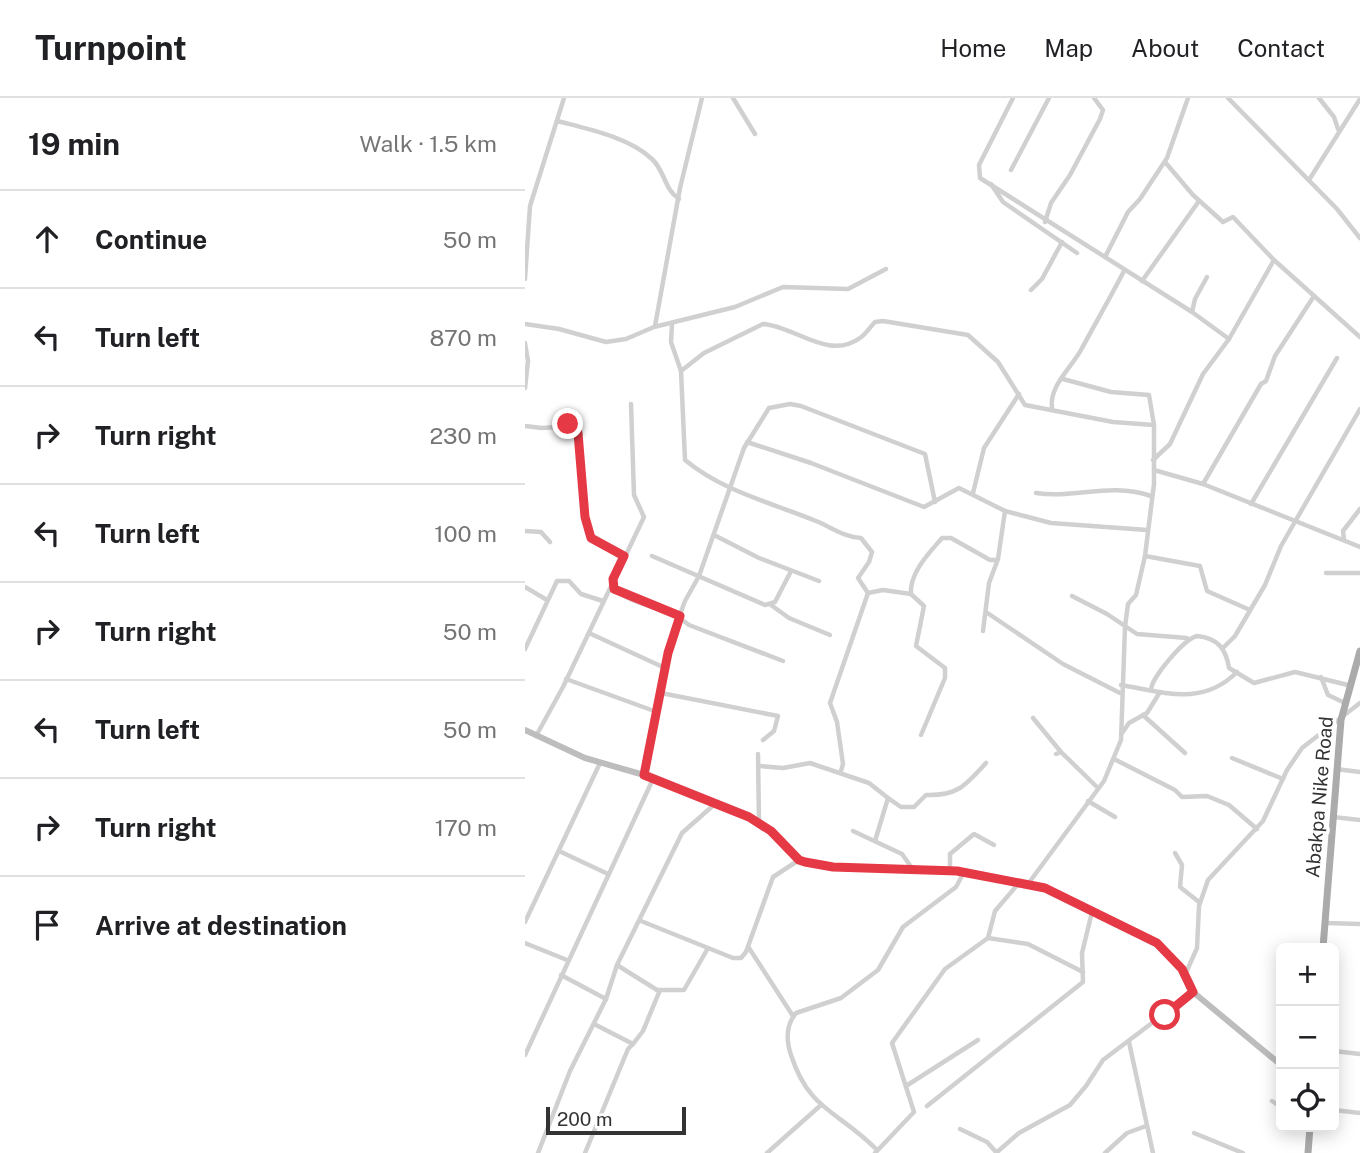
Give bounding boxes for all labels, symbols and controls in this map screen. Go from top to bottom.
text: Turnpoint [35,29,187,67]
text: Home [940,34,1006,62]
text: Map [1044,34,1093,62]
text: About [1131,34,1199,62]
text: Contact [1237,34,1325,62]
text: 19 min [28,126,120,162]
text: Walk · 1.5 km [360,130,497,157]
icon: ahead [28,220,66,258]
text: Continue [95,224,207,255]
text: 50 m [443,226,497,253]
icon: left [28,318,66,356]
text: Turn left [95,322,200,353]
text: 870 m [430,324,497,351]
route end [552,408,583,439]
icon: right [28,416,66,454]
text: Turn right [95,420,217,451]
text: 230 m [429,422,497,449]
icon: left [28,514,66,552]
text: Turn left [95,518,200,549]
text: 100 m [434,520,497,547]
icon: right [28,612,66,650]
text: Turn right [95,616,217,647]
text: 50 m [443,618,497,645]
icon: left [28,710,66,748]
text: Turn left [95,714,200,745]
street label: Abakpa Nike Road [1301,715,1337,879]
text: 50 m [443,716,497,743]
icon: right [28,808,66,846]
text: Turn right [95,812,217,843]
text: 170 m [435,814,497,841]
icon: arrive [28,906,66,944]
text: Arrive at destination [95,910,347,941]
map controls [1276,943,1339,1132]
button: + [1276,943,1339,1006]
route start [1149,999,1180,1030]
button: − [1276,1006,1339,1069]
button: locate [1276,1069,1339,1132]
scale bar [546,1104,686,1136]
text: 200 m [557,1108,613,1130]

